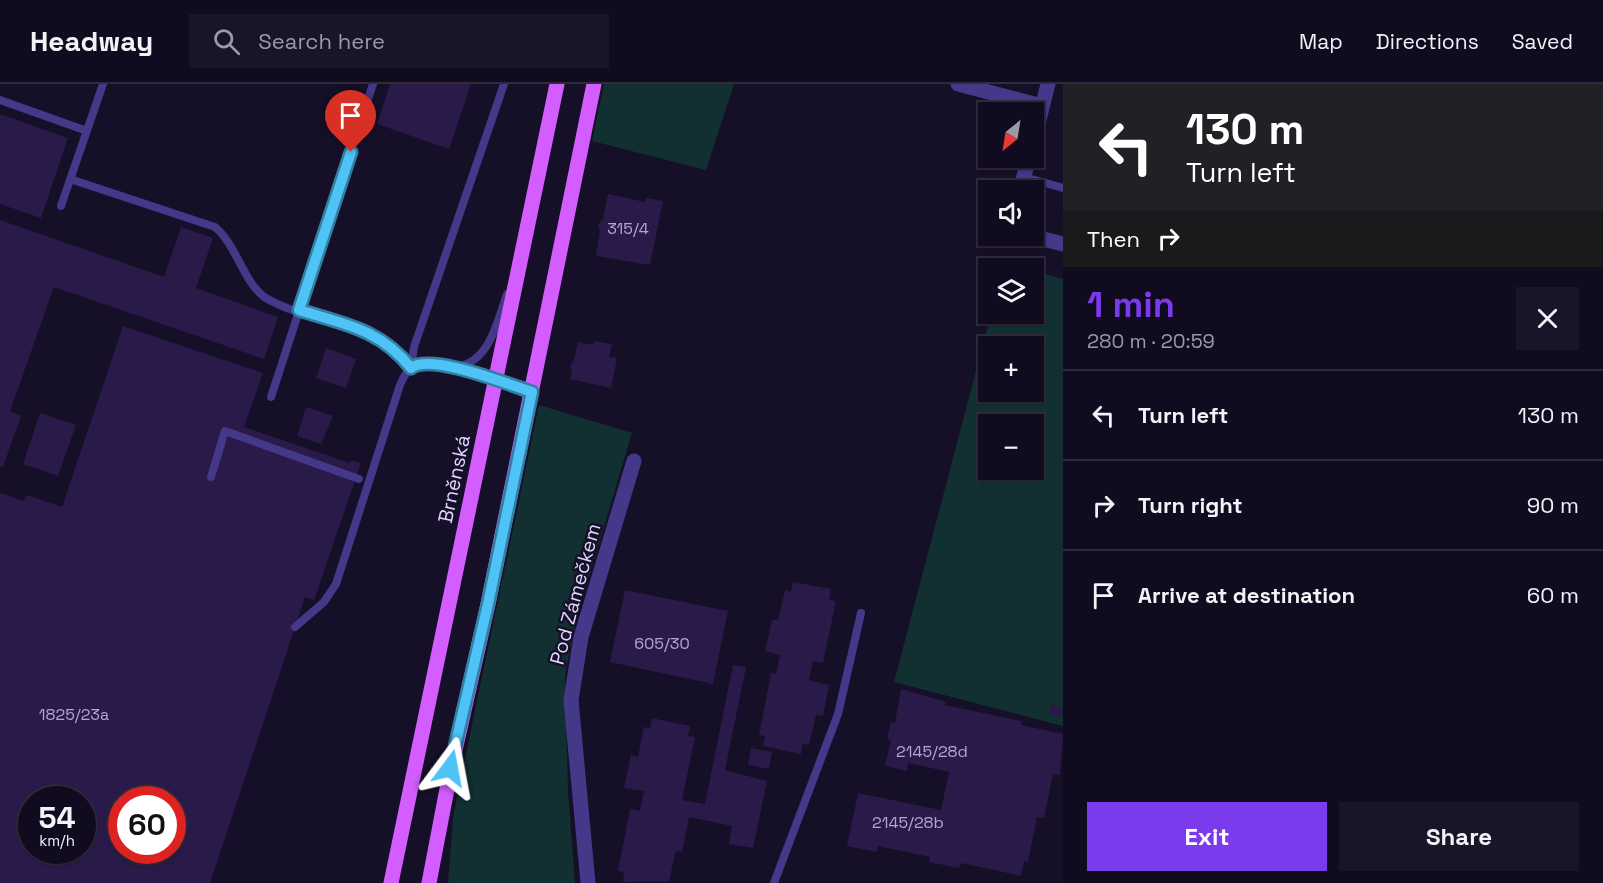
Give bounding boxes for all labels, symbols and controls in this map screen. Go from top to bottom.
search box [189,14,609,68]
text: Headway [30,23,153,59]
icon: search [210,25,243,58]
text: Search here [258,27,385,55]
text: Map [1299,28,1343,55]
text: Directions [1376,28,1479,55]
text: Saved [1512,28,1573,55]
pin [325,90,376,152]
icon: arrive [334,99,367,132]
north arrow [978,102,1044,168]
map controls [978,102,1044,480]
text: 130 m [1186,103,1304,156]
icon: left [1087,108,1165,186]
text: Turn left [1186,155,1296,190]
button: sound [978,180,1044,246]
house number: 315/4 [607,218,649,239]
icon: right [1152,222,1185,255]
text: Then [1087,225,1140,253]
button: layers [978,258,1044,324]
text: 1 min [1087,282,1175,328]
button: close [1516,287,1579,350]
text: 280 m · 20:59 [1087,328,1215,354]
button: + [978,336,1044,402]
icon: left [1087,399,1120,432]
text: Turn left [1138,401,1228,429]
text: 130 m [1518,401,1579,429]
button: − [978,414,1044,480]
street label: Brněnská [432,432,476,526]
icon: right [1087,489,1120,522]
text: Turn right [1138,491,1243,519]
text: 90 m [1527,491,1579,519]
street label: Pod Zámečkem [544,520,606,668]
icon: arrive [1087,579,1120,612]
text: Arrive at destination [1138,581,1355,609]
text: 60 m [1527,581,1579,609]
house number: 605/30 [634,633,690,654]
house number: 1825/23a [39,704,109,725]
position arrow [418,736,482,800]
house number: 2145/28d [896,741,968,762]
speed limit sign: 60 [108,786,186,864]
text: 54 [38,798,76,837]
button: Exit [1087,802,1327,871]
button: Share [1339,802,1579,871]
house number: 2145/28b [872,812,944,833]
text: km/h [39,831,75,850]

